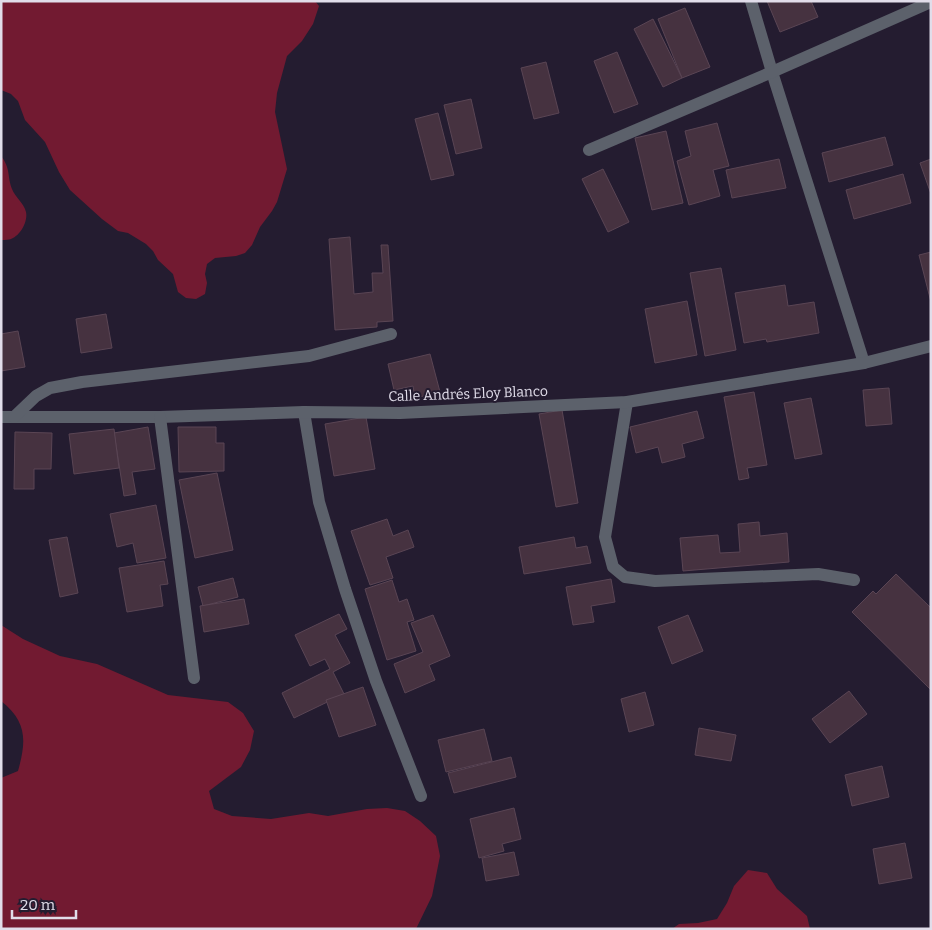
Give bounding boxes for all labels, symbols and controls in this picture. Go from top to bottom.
street label: Calle Andrés Eloy Blanco [388,383,548,405]
scale bar [12,888,76,920]
text: 20 m [20,896,56,914]

